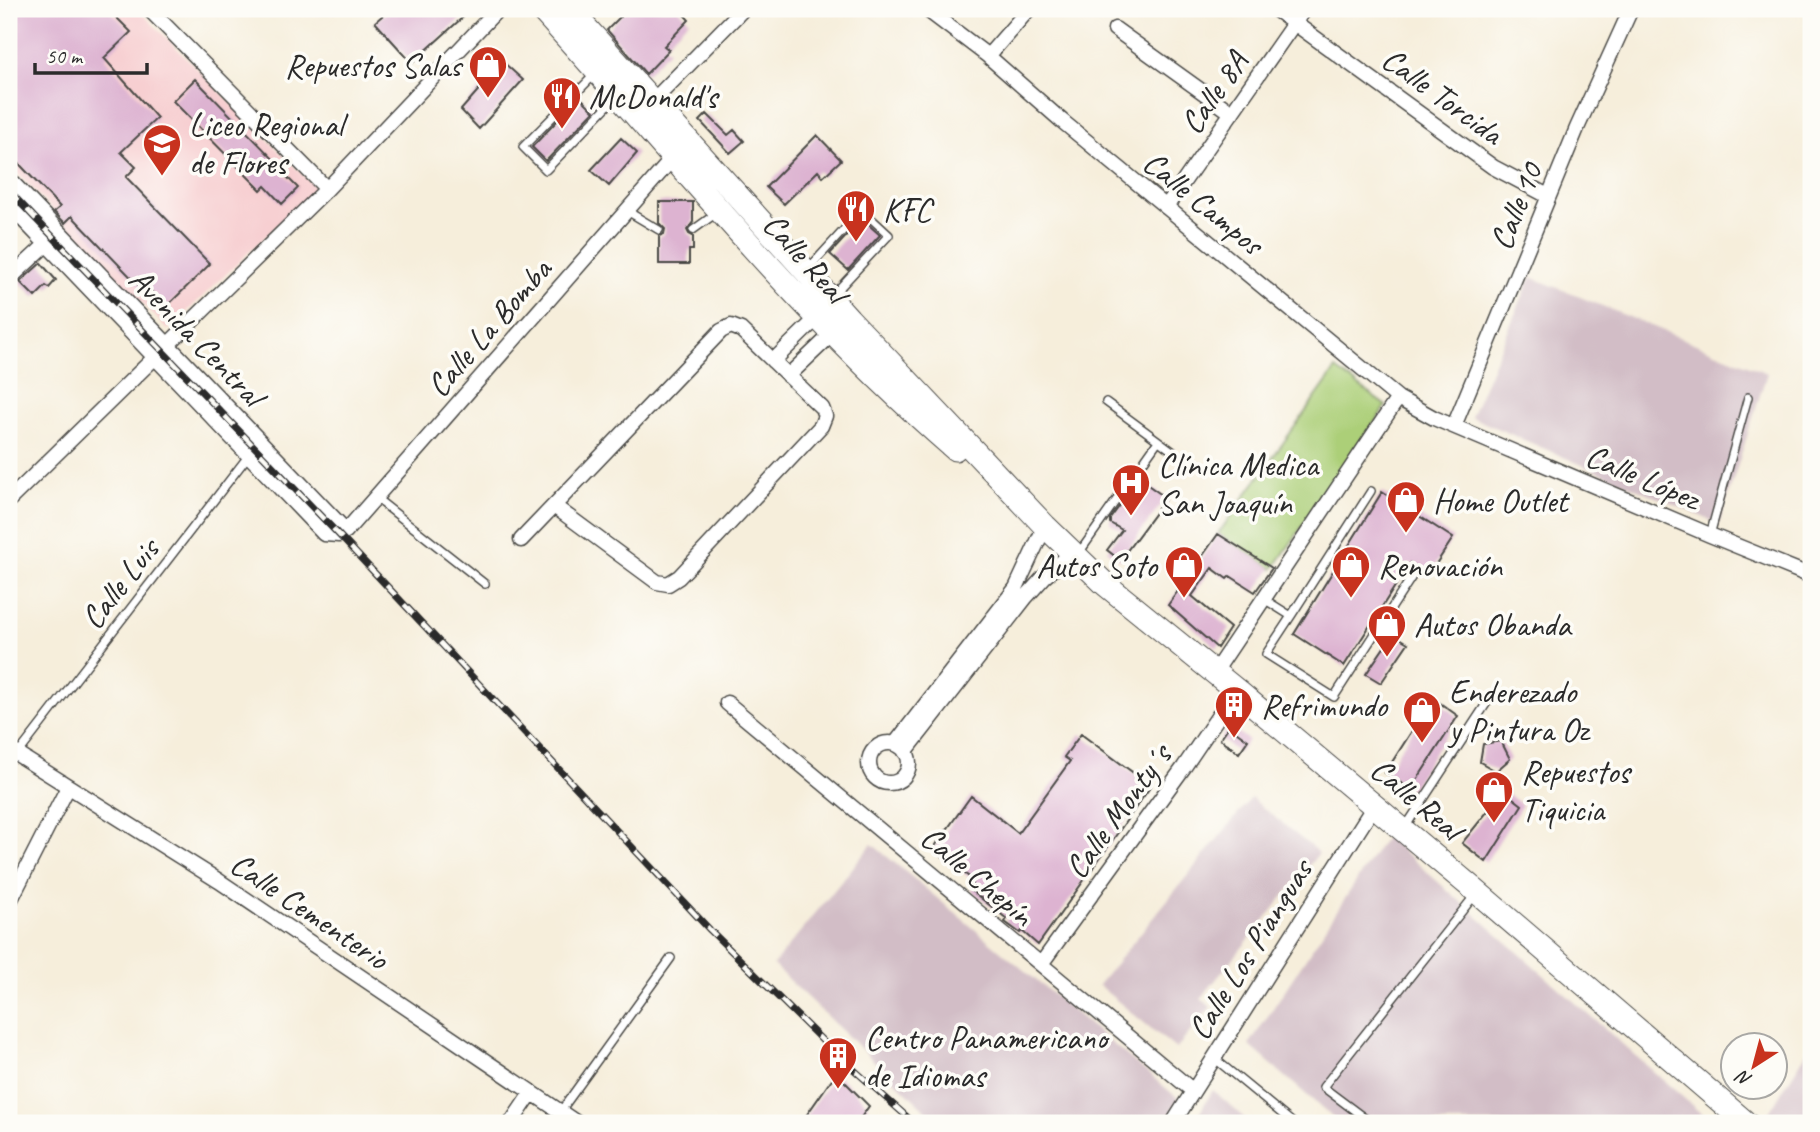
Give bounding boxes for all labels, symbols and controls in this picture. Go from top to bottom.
scale bar [35,32,147,76]
street label: Calle Torcida [1374,38,1513,155]
street label: Calle 8A [1170,42,1258,142]
text: 50 m [46,43,84,69]
shop icon: Repuestos Salas [467,44,509,99]
place label: Repuestos Salas [285,45,464,87]
restaurant icon: McDonald's [541,75,583,130]
place label: McDonald's [589,76,720,118]
place label: Liceo Regional de Flores [189,104,349,184]
school or university icon: Liceo Regional de Flores [141,122,183,177]
street label: Calle Campos [1135,141,1274,266]
street label: Calle 10 [1480,155,1553,256]
restaurant icon: KFC [835,188,877,243]
place label: KFC [883,189,935,231]
street label: Calle Real [754,204,860,316]
street label: Calle La Bomba [417,248,562,406]
street label: Avenida Central [120,259,276,419]
street label: Calle López [1580,434,1708,521]
place label: Clínica Medica San Joaquín [1158,444,1320,524]
hospital icon: Clínica Medica San Joaquín [1110,462,1152,517]
shop icon: Home Outlet [1385,479,1427,534]
place label: Home Outlet [1433,480,1570,522]
street label: Calle Luis [71,528,170,637]
shop icon: Autos Soto [1163,544,1205,599]
shop icon: Renovación [1330,544,1372,599]
place label: Autos Soto [1036,545,1159,587]
place label: Renovación [1378,545,1503,587]
shop icon: Autos Obanda [1366,603,1408,658]
place label: Autos Obanda [1414,604,1573,646]
place label: Enderezado y Pintura Oz [1447,671,1591,751]
building icon: Refrimundo [1213,684,1255,739]
place label: Refrimundo [1261,685,1389,727]
shop icon: Enderezado y Pintura Oz [1401,689,1443,744]
street label: Calle Monty´s [1055,734,1182,887]
street label: Calle Real [1362,748,1475,853]
place label: Repuestos Tiquicia [1521,751,1632,831]
shop icon: Repuestos Tiquicia [1473,769,1515,824]
street label: Calle Chepín [912,816,1043,936]
street label: Calle Cementerio [222,843,399,980]
street label: Calle Los Pianguas [1178,849,1323,1047]
place label: Centro Panamericano de Idiomas [865,1017,1110,1097]
north arrow [1718,1030,1788,1100]
building icon: Centro Panamericano de Idiomas [817,1035,859,1090]
text: N [1730,1064,1756,1092]

